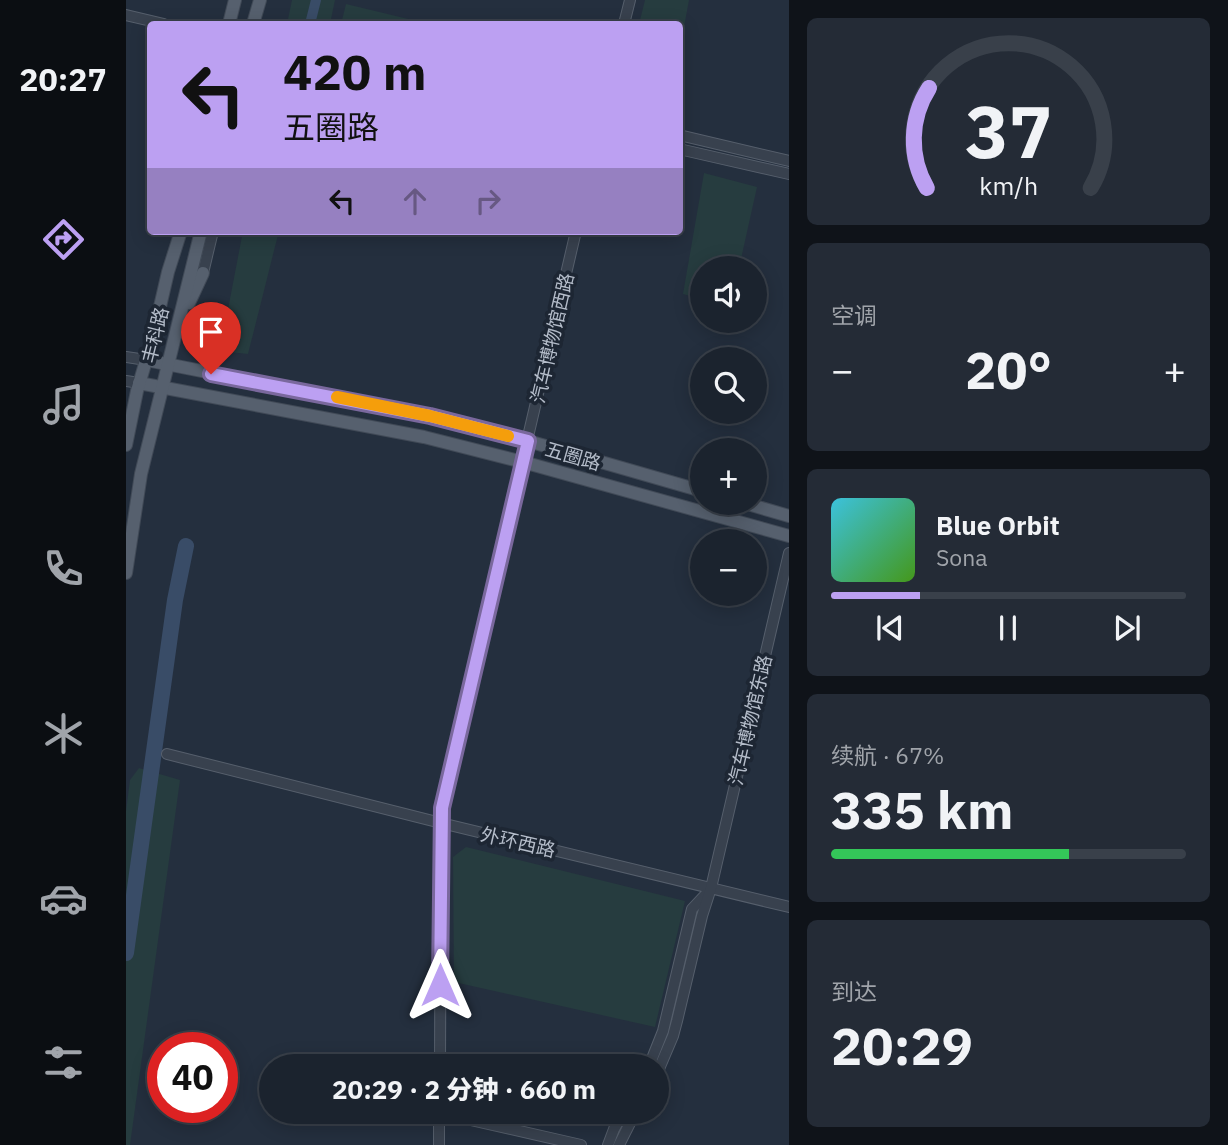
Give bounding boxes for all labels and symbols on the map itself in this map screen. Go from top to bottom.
street label: 汽车博物馆西路 [525,270,579,406]
pin [181,302,241,374]
street label: 丰科路 [136,304,174,366]
street label: 五圈路 [542,437,604,475]
street label: 汽车博物馆东路 [723,652,777,788]
street label: 外环西路 [478,822,558,862]
position arrow [403,948,477,1022]
speed limit sign: 40 [147,1032,238,1123]

